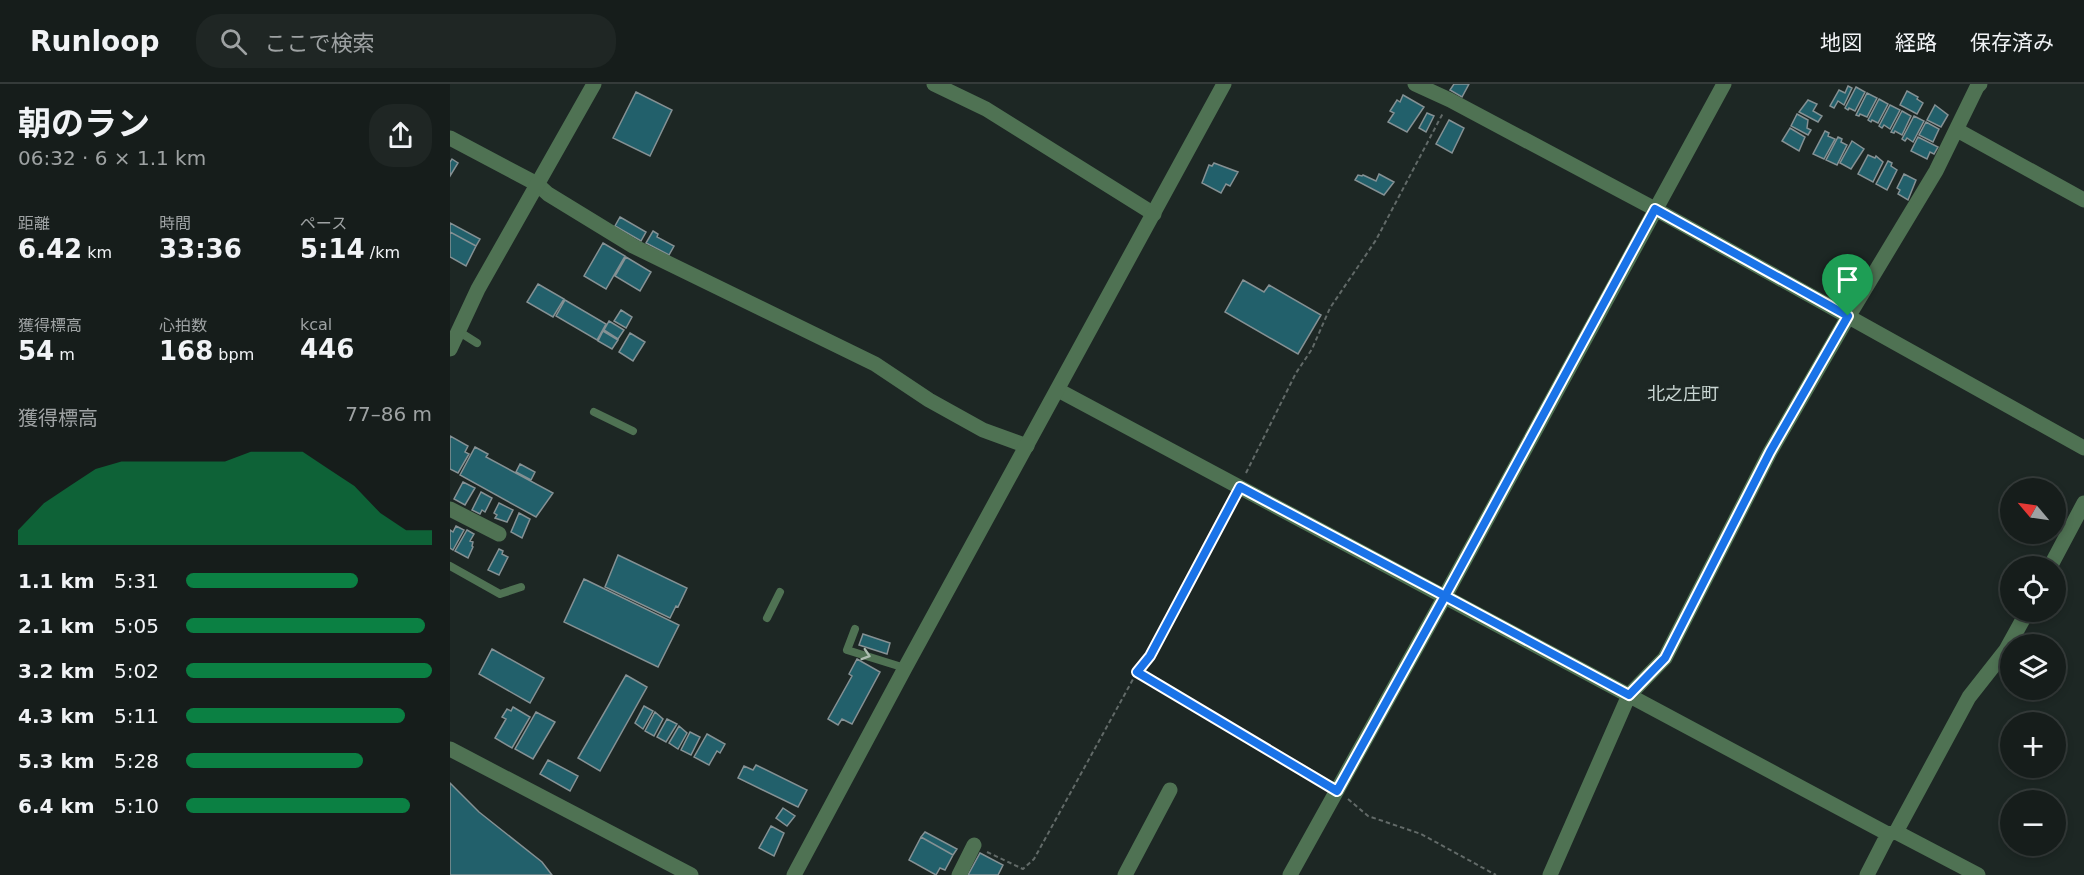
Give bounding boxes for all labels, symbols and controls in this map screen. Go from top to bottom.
search box [196,14,616,68]
text: Runloop [30,25,160,58]
icon: search [217,25,250,58]
text: ここで検索 [265,31,375,56]
text: 地図 [1820,31,1862,55]
text: 経路 [1895,31,1937,55]
text: 保存済み [1970,31,2054,55]
text: 朝のラン [18,104,150,143]
button: share [369,104,432,167]
text: 06:32 · 6 × 1.1 km [18,146,206,170]
text: 距離 [18,214,50,233]
text: 時間 [159,214,191,233]
text: ペース [300,214,347,233]
text: 6.42 [18,234,82,264]
text: 33:36 [159,234,242,264]
text: 5:14 [300,234,365,264]
text: km [82,243,112,262]
text: /km [365,243,400,262]
pin [1822,254,1873,316]
icon: arrive [1831,263,1864,296]
text: kcal [300,315,332,334]
text: 獲得標高 [18,316,82,335]
text: 心拍数 [159,316,207,335]
text: 446 [300,334,354,364]
text: 54 [18,336,54,366]
text: 168 [159,336,213,366]
text: m [54,345,75,364]
text: bpm [213,345,254,364]
district label: 北之庄町 [1647,383,1719,404]
text: 77–86 m [345,402,432,426]
text: 獲得標高 [18,406,98,430]
north arrow [2000,478,2066,544]
map controls [2000,478,2066,856]
button: locate [2000,556,2066,622]
text: 1.1 km [18,569,95,593]
text: 5:31 [114,569,159,593]
text: 2.1 km [18,614,95,638]
text: 5:05 [114,614,159,638]
button: layers [2000,634,2066,700]
one-way arrow [860,648,871,661]
text: 3.2 km [18,659,95,683]
text: 5:02 [114,659,159,683]
text: 4.3 km [18,704,95,728]
text: 5:11 [114,704,159,728]
button: + [2000,712,2066,778]
text: 5.3 km [18,749,95,773]
text: 5:28 [114,749,159,773]
button: − [2000,790,2066,856]
text: 6.4 km [18,794,95,818]
text: 5:10 [114,794,159,818]

